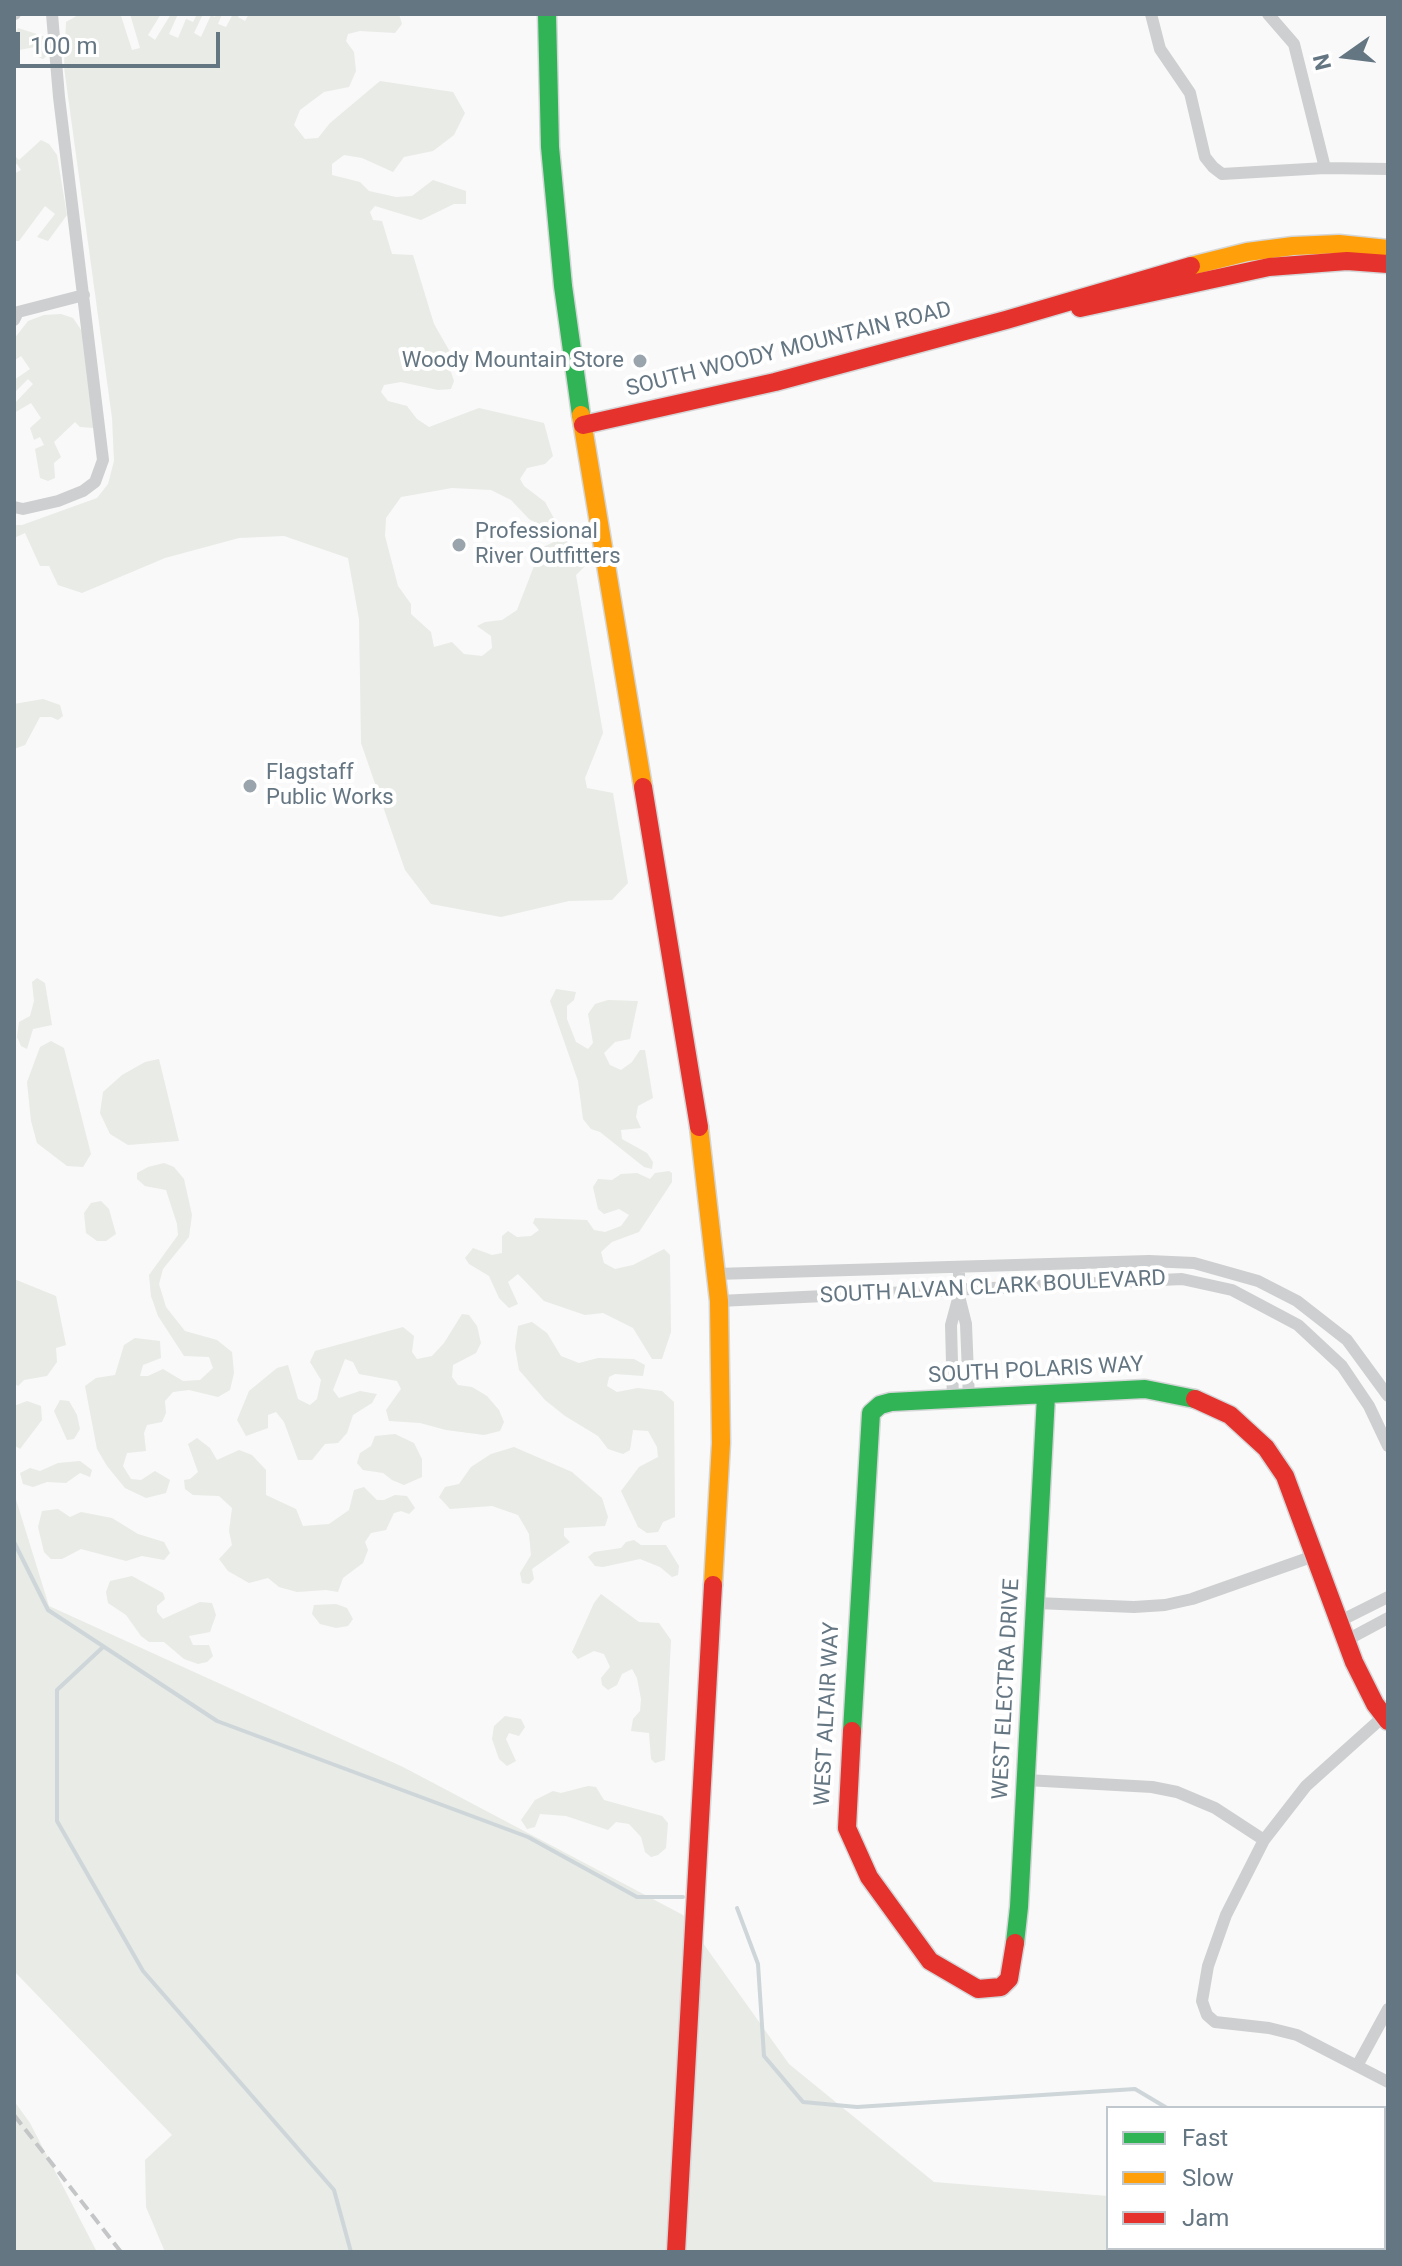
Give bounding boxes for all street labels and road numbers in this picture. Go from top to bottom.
street label: SOUTH WOODY MOUNTAIN ROAD [624,297,954,403]
street label: SOUTH ALVAN CLARK BOULEVARD [819,1266,1167,1310]
street label: SOUTH POLARIS WAY [928,1352,1144,1390]
street label: WEST ELECTRA DRIVE [988,1578,1026,1800]
street label: WEST ALTAIR WAY [810,1621,846,1807]

